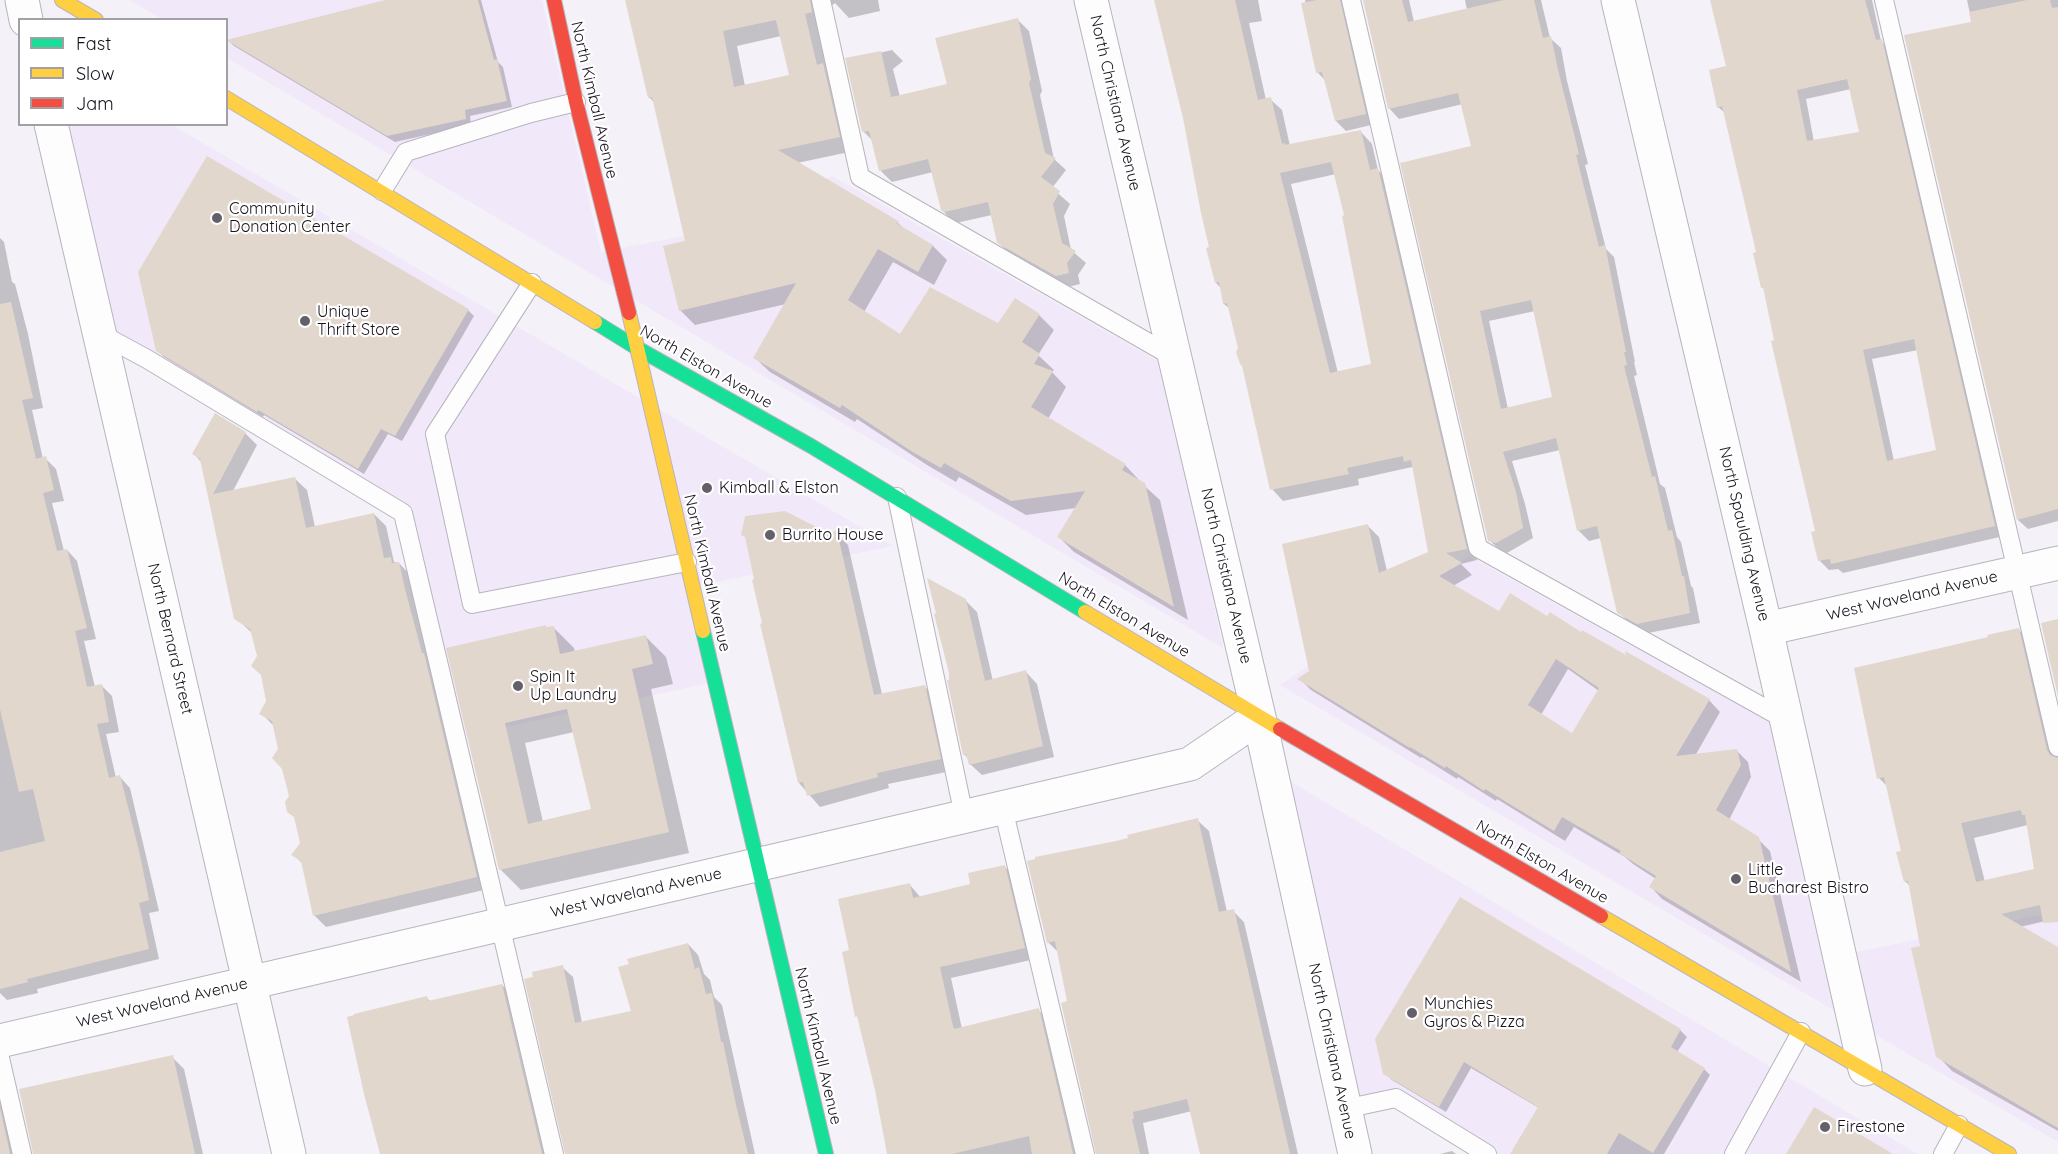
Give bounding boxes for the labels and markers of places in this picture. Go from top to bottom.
place label: Community Donation Center [229,199,351,237]
marker: Community Donation Center [210,211,224,225]
place label: Unique Thrift Store [317,302,400,340]
marker: Unique Thrift Store [298,314,312,328]
place label: Kimball & Elston [719,478,839,498]
marker: Kimball & Elston [700,481,714,495]
place label: Burrito House [782,525,883,545]
marker: Burrito House [763,528,777,542]
place label: Spin It Up Laundry [530,667,617,705]
marker: Spin It Up Laundry [511,679,525,693]
place label: Little Bucharest Bistro [1748,860,1869,898]
marker: Little Bucharest Bistro [1729,872,1743,886]
place label: Munchies Gyros & Pizza [1424,994,1525,1032]
marker: Munchies Gyros & Pizza [1405,1006,1419,1020]
place label: Firestone [1837,1117,1905,1137]
marker: Firestone [1818,1120,1832,1134]

